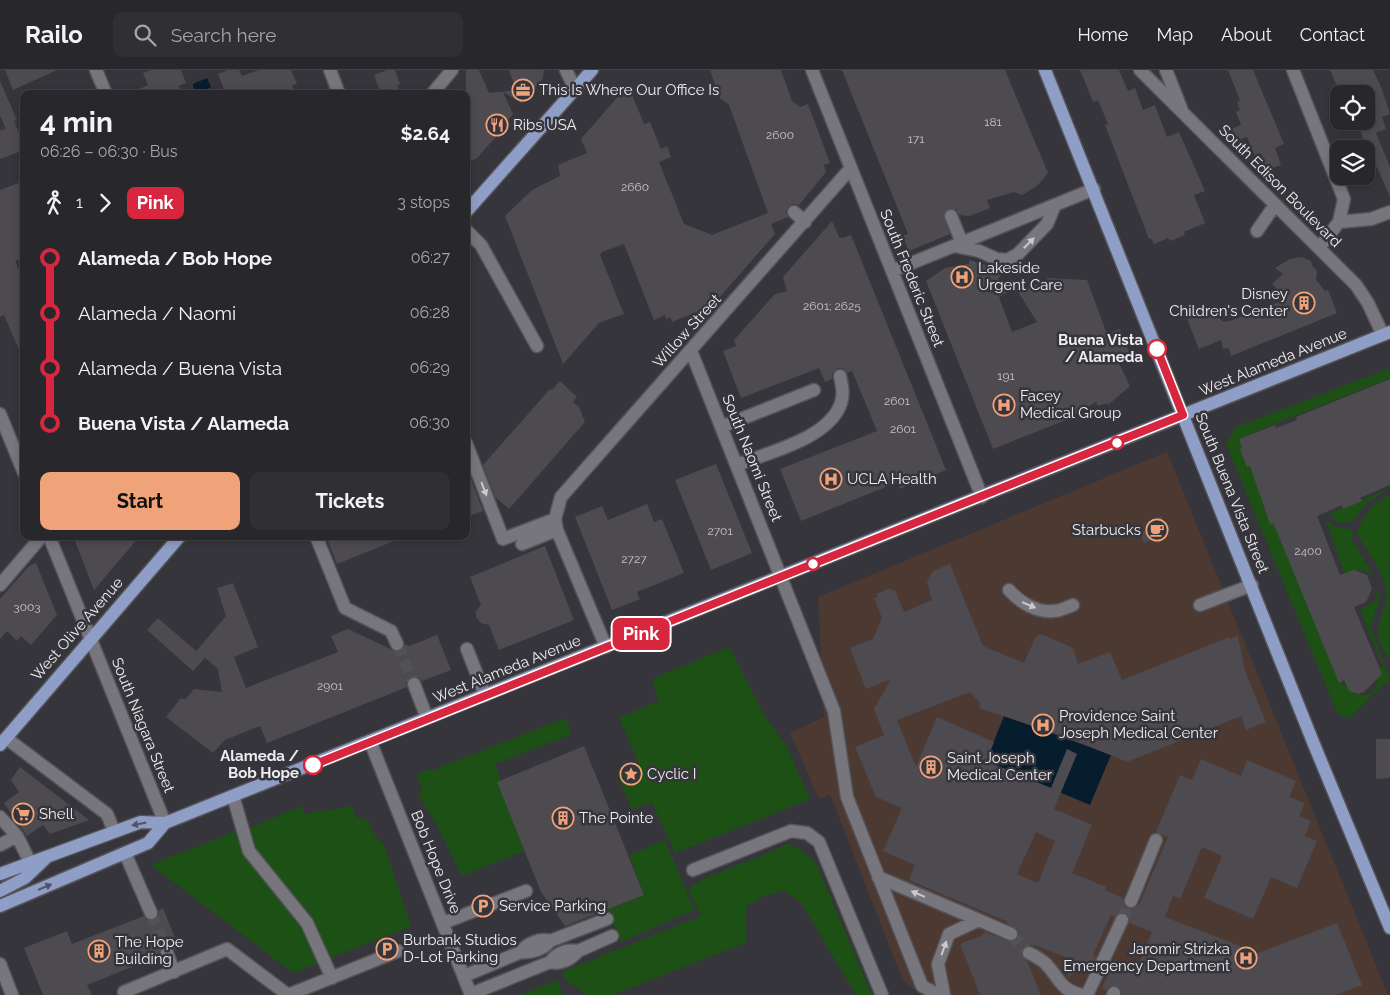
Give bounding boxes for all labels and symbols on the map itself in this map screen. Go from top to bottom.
office icon: This Is Where Our Office Is [511,78,535,102]
place label: This Is Where Our Office Is [539,81,719,99]
restaurant icon: Ribs USA [485,113,509,137]
house number: 181 [984,115,1002,129]
place label: Ribs USA [513,116,577,134]
street label: South Edison Boulevard [1215,121,1345,251]
house number: 2600 [766,128,794,142]
house number: 171 [908,132,924,146]
house number: 2660 [621,180,649,194]
street label: South Frederic Street [876,207,948,349]
one-way arrow [1023,237,1035,249]
place label: Lakeside Urgent Care [978,259,1062,294]
hospital icon: Lakeside Urgent Care [950,265,974,289]
place label: Disney Children's Center [1169,285,1289,320]
street label: Willow Street [649,290,725,372]
building icon: Disney Children's Center [1292,291,1316,315]
house number: 2601; 2625 [803,299,861,313]
street label: West Alameda Avenue [1197,324,1350,400]
place label: Buena Vista / Alameda [1058,331,1143,366]
marker: Buena Vista / Alameda [1147,339,1167,359]
house number: 191 [997,369,1015,383]
place label: Facey Medical Group [1020,387,1121,422]
street label: South Naomi Street [718,392,786,524]
hospital icon: Facey Medical Group [992,393,1016,417]
house number: 2601 [884,394,910,408]
street label: South Buena Vista Street [1191,410,1273,576]
house number: 2601 [890,422,916,436]
unlabelled marker [1110,436,1124,450]
hospital icon: UCLA Health [819,467,843,491]
place label: UCLA Health [847,470,937,488]
one-way arrow [481,481,488,496]
cafe icon: Starbucks [1145,518,1169,542]
place label: Starbucks [1072,521,1141,539]
house number: 2701 [707,524,733,538]
house number: 2400 [1294,544,1322,558]
house number: 2727 [621,552,647,566]
unlabelled marker [806,557,820,571]
street label: West Olive Avenue [27,574,127,684]
house number: 3003 [13,600,41,614]
one-way arrow [1022,601,1036,609]
line badge: Pink [606,618,676,650]
street label: West Alameda Avenue [431,631,584,707]
street label: South Niagara Street [108,655,178,795]
house number: 2901 [317,679,343,693]
place label: Providence Saint Joseph Medical Center [1059,707,1219,742]
hospital icon: Providence Saint Joseph Medical Center [1031,713,1055,737]
place label: Alameda / Bob Hope [220,747,300,782]
place label: Saint Joseph Medical Center [947,749,1053,784]
marker: Alameda / Bob Hope [303,755,323,775]
building icon: Saint Joseph Medical Center [919,755,943,779]
place icon: Cyclic I [619,762,643,786]
place label: Cyclic I [647,765,697,783]
supermarket icon: Shell [11,802,35,826]
place label: Shell [39,805,75,823]
building icon: The Pointe [551,806,575,830]
street label: Bob Hope Drive [407,808,465,916]
place label: The Pointe [579,809,653,827]
one-way arrow [131,820,147,828]
one-way arrow [38,883,52,891]
one-way arrow [910,889,925,897]
parking icon: Service Parking [471,894,495,918]
place label: Service Parking [499,897,606,915]
place label: Burbank Studios D-Lot Parking [403,931,517,966]
place label: The Hope Building [115,933,184,968]
parking icon: Burbank Studios D-Lot Parking [375,937,399,961]
building icon: The Hope Building [87,939,111,963]
one-way arrow [940,940,948,955]
place label: Jaromir Strizka Emergency Department [1063,940,1230,975]
hospital icon: Jaromir Strizka Emergency Department [1234,946,1258,970]

